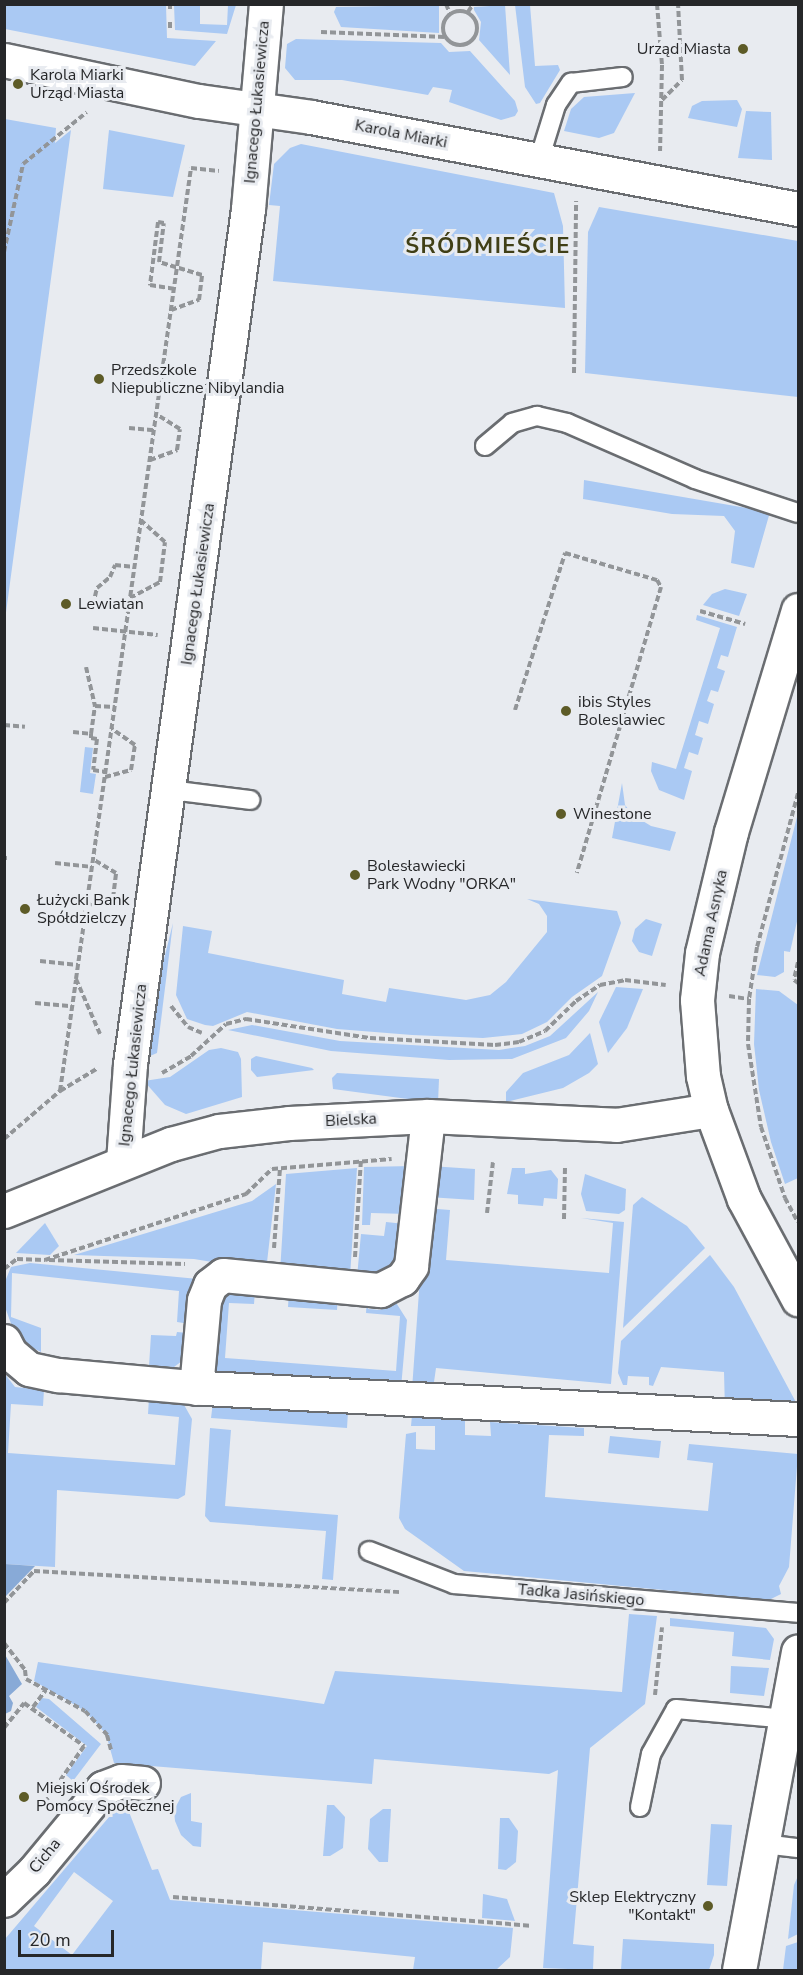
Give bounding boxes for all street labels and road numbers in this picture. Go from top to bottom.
street label: Ignacego Łukasiewicza [240,20,274,184]
street label: Karola Miarki [353,116,449,152]
street label: Ignacego Łukasiewicza [177,502,219,666]
street label: Adama Asnyka [690,868,732,978]
street label: Ignacego Łukasiewicza [115,983,151,1147]
street label: Bielska [325,1109,377,1131]
street label: Tadka Jasińskiego [517,1580,645,1610]
street label: Cicha [25,1835,65,1877]

